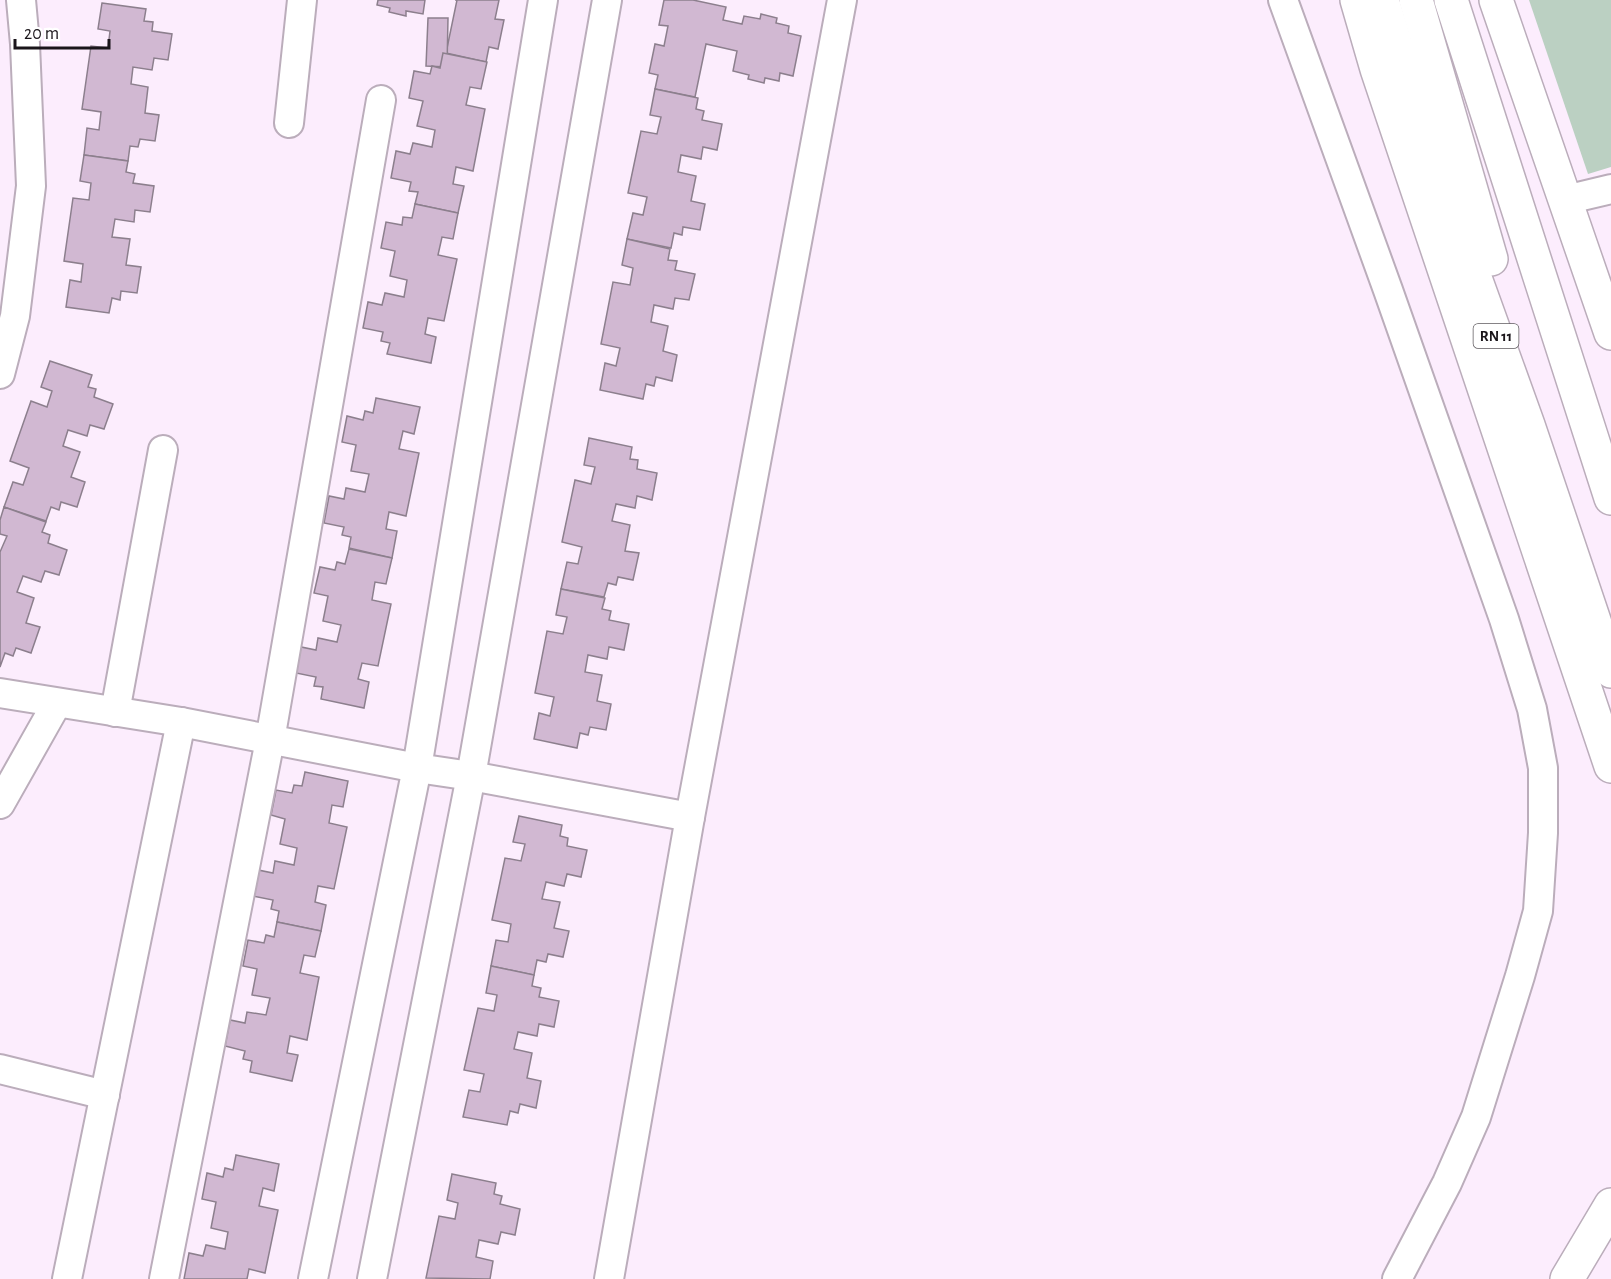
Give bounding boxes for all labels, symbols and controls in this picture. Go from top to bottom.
scale bar [15,12,110,50]
text: 20 m [24,25,59,43]
road number: RN 11 [1474,324,1518,348]

